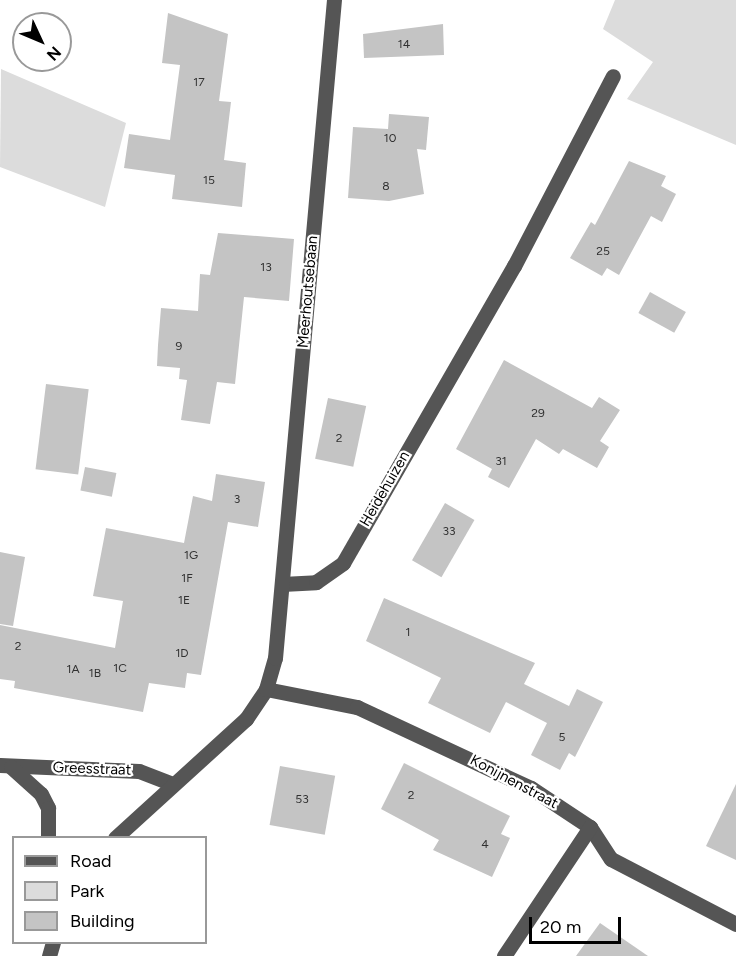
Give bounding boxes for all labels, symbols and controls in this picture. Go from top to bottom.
north arrow [12,12,72,72]
house number: 14 [398,38,410,52]
text: N [43,42,65,65]
house number: 17 [193,76,205,90]
house number: 10 [384,132,396,146]
house number: 15 [203,174,215,188]
house number: 8 [382,180,390,194]
street label: Meerhoutsebaan [294,235,322,349]
house number: 25 [596,245,610,259]
house number: 13 [260,261,272,275]
house number: 9 [176,340,182,354]
house number: 29 [531,407,545,421]
house number: 2 [336,432,342,446]
street label: Heidehuizen [356,448,414,530]
house number: 31 [495,455,507,469]
house number: 3 [234,493,240,507]
house number: 33 [442,525,456,539]
house number: 1G [184,549,198,563]
house number: 1F [181,572,193,586]
house number: 1E [178,594,190,608]
house number: 1 [406,626,410,640]
house number: 2 [15,640,21,654]
house number: 1D [175,647,189,661]
house number: 1C [113,662,127,676]
house number: 1A [66,663,80,677]
house number: 1B [89,667,101,681]
house number: 5 [559,731,565,745]
street label: Konijnenstraat [467,751,561,813]
street label: Greesstraat [52,759,132,779]
house number: 2 [408,789,414,803]
house number: 53 [295,793,309,807]
legend [12,836,207,944]
house number: 4 [481,838,489,852]
text: Road [70,850,111,872]
text: Park [70,880,104,902]
scale bar [532,905,624,943]
text: Building [70,910,135,932]
text: 20 m [540,916,581,938]

